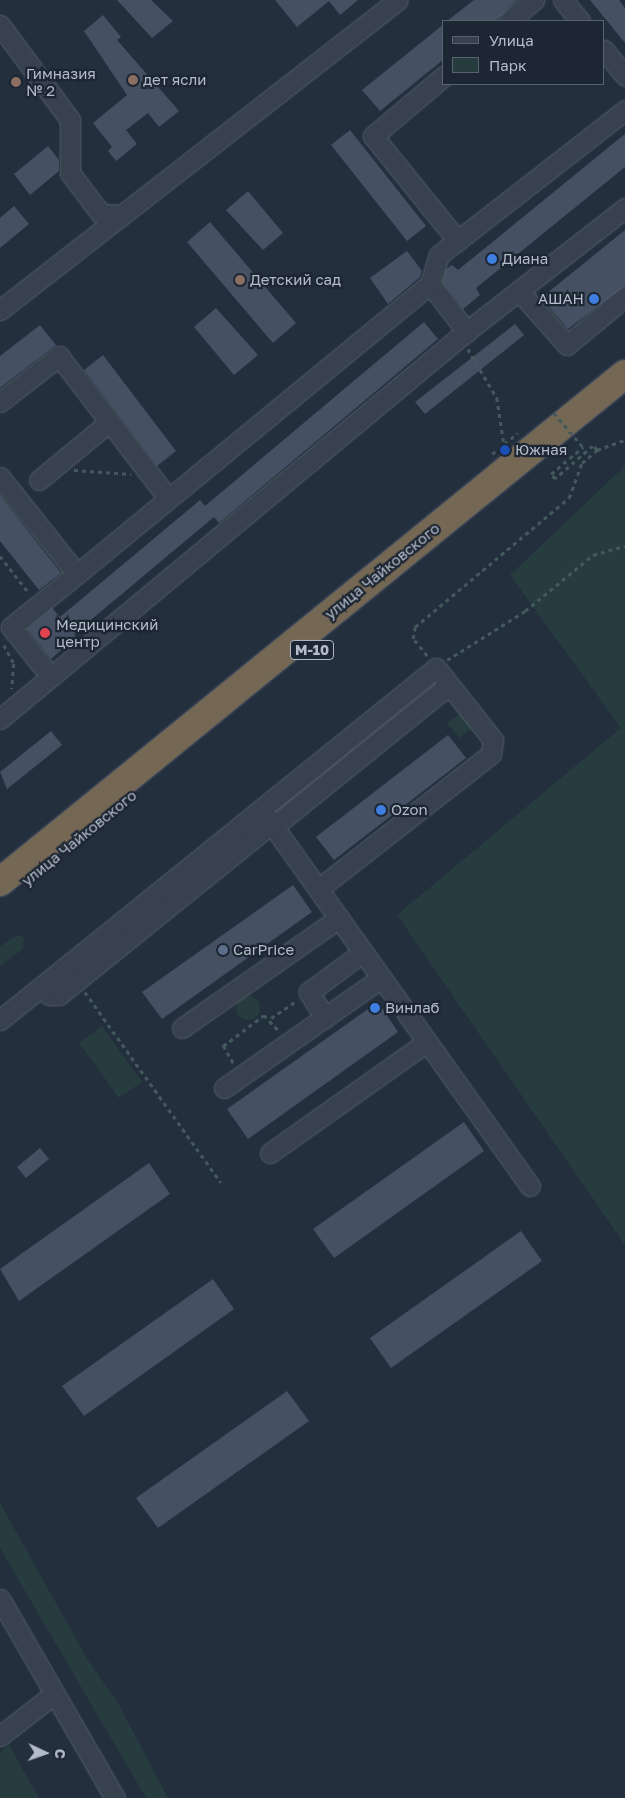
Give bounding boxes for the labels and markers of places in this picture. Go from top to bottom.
place label: Гимназия № 2 [26,64,96,99]
place label: дет ясли [143,71,206,89]
marker: дет ясли [127,74,139,86]
marker: Гимназия № 2 [10,76,22,88]
place label: Диана [502,250,548,268]
marker: Диана [486,253,498,265]
place label: Детский сад [250,271,341,289]
marker: Детский сад [234,274,246,286]
place label: AШАН [538,290,584,308]
marker: AШАН [588,293,600,305]
place label: Южная [515,441,567,459]
marker: Южная [499,444,511,456]
place label: Медицинский центр [56,615,158,650]
marker: Медицинский центр [38,626,52,640]
place label: Ozon [391,801,428,819]
marker: Ozon [375,804,387,816]
place label: CarPrice [233,941,294,959]
marker: CarPrice [217,944,229,956]
place label: Винлаб [385,999,440,1017]
marker: Винлаб [369,1002,381,1014]

